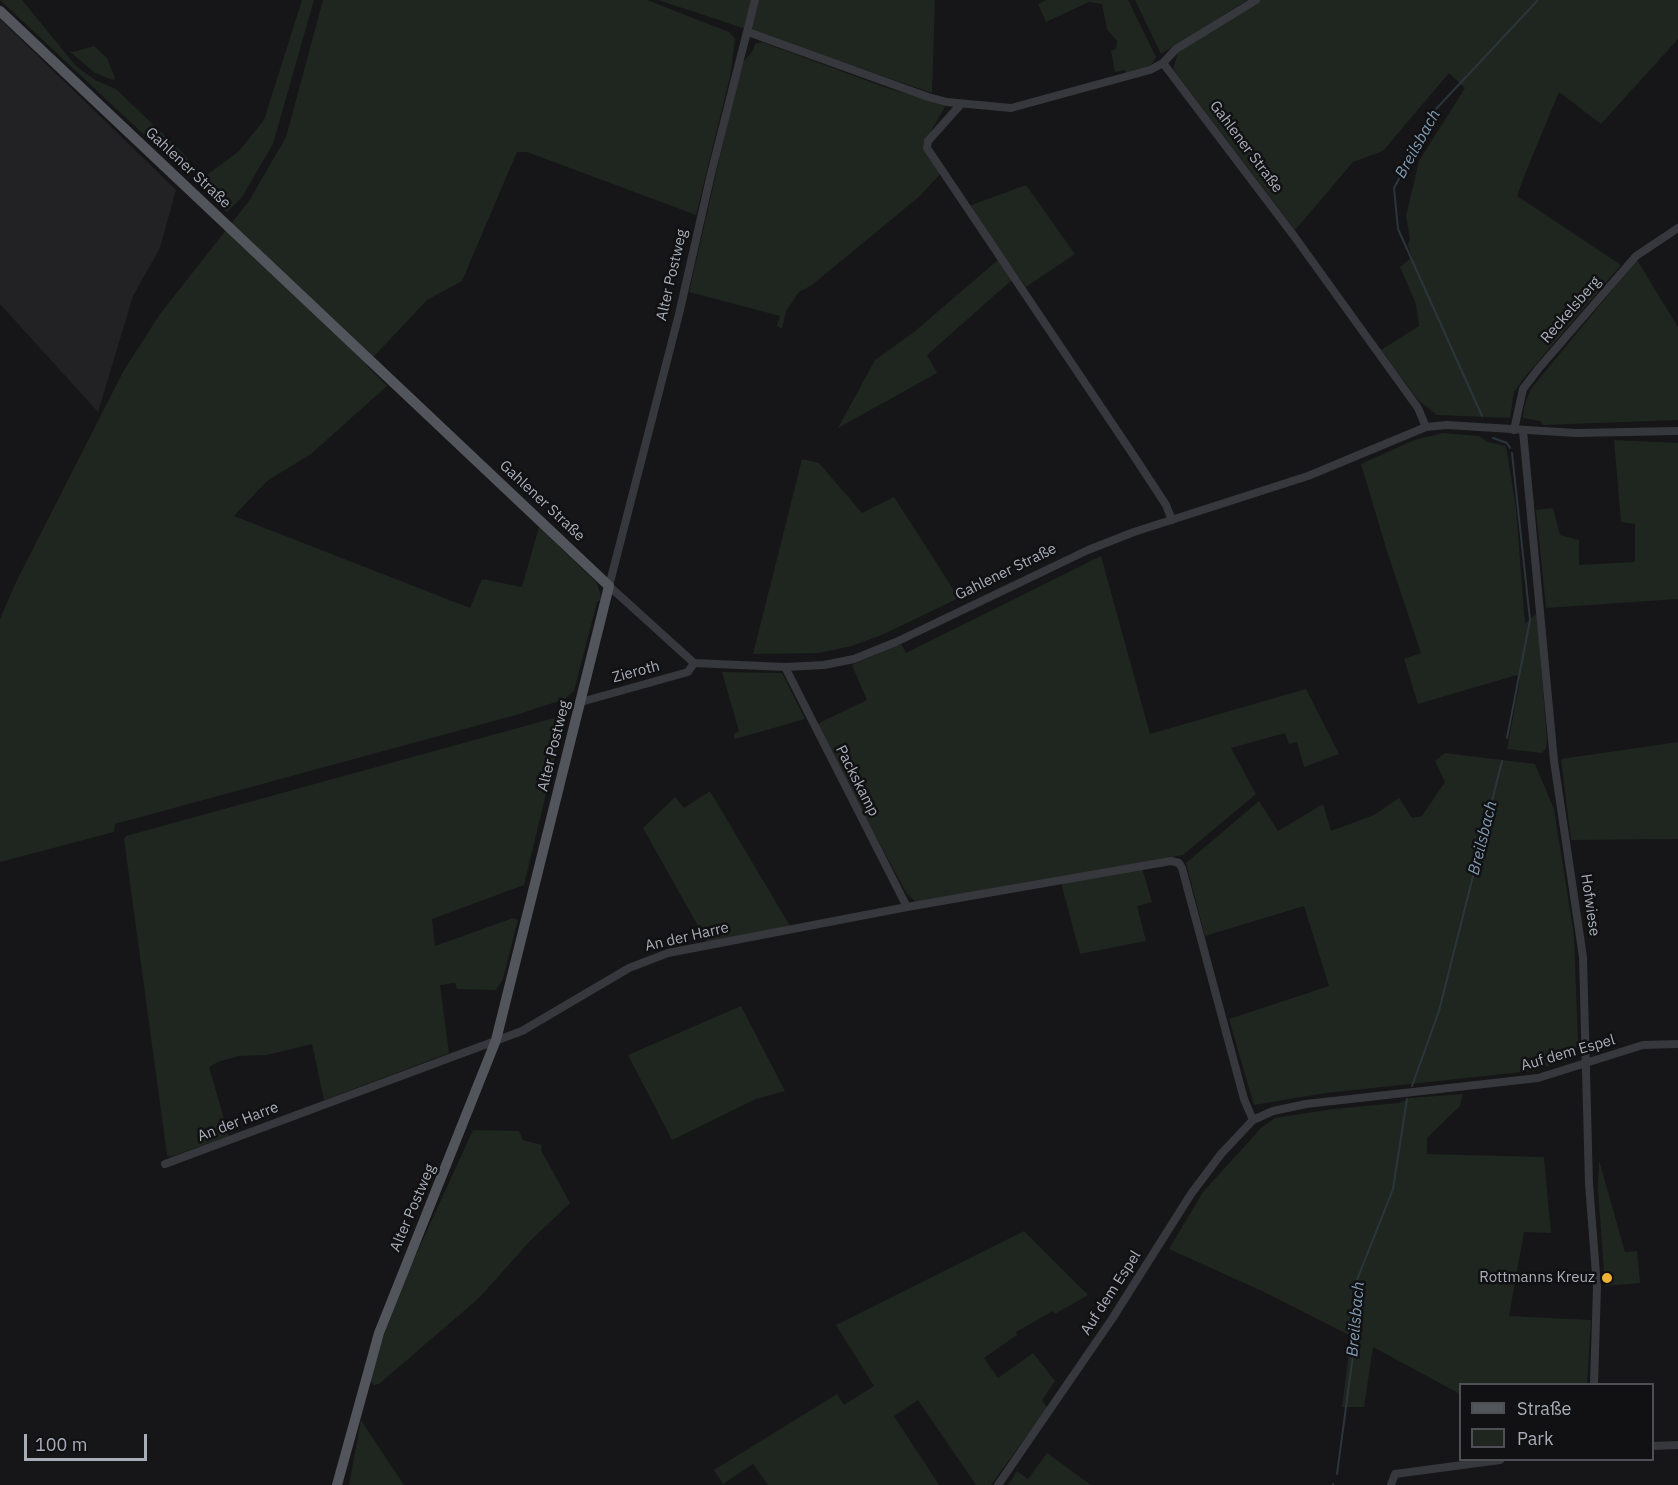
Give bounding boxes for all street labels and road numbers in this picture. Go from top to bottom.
street label: Gahlener Straße [1206,98,1286,196]
street label: Gahlener Straße [142,124,234,212]
street label: Alter Postweg [653,227,691,323]
street label: Reckelsberg [1537,273,1605,347]
street label: Gahlener Straße [496,457,588,545]
street label: Gahlener Straße [952,540,1060,604]
street label: Zieroth [610,657,662,687]
street label: Alter Postweg [534,699,574,793]
street label: Packskamp [831,743,883,819]
street label: Hofwiese [1577,873,1603,937]
street label: An der Harre [643,919,731,955]
street label: Auf dem Espel [1519,1031,1617,1075]
street label: An der Harre [195,1098,281,1146]
street label: Alter Postweg [386,1162,440,1254]
street label: Auf dem Espel [1077,1247,1145,1339]

